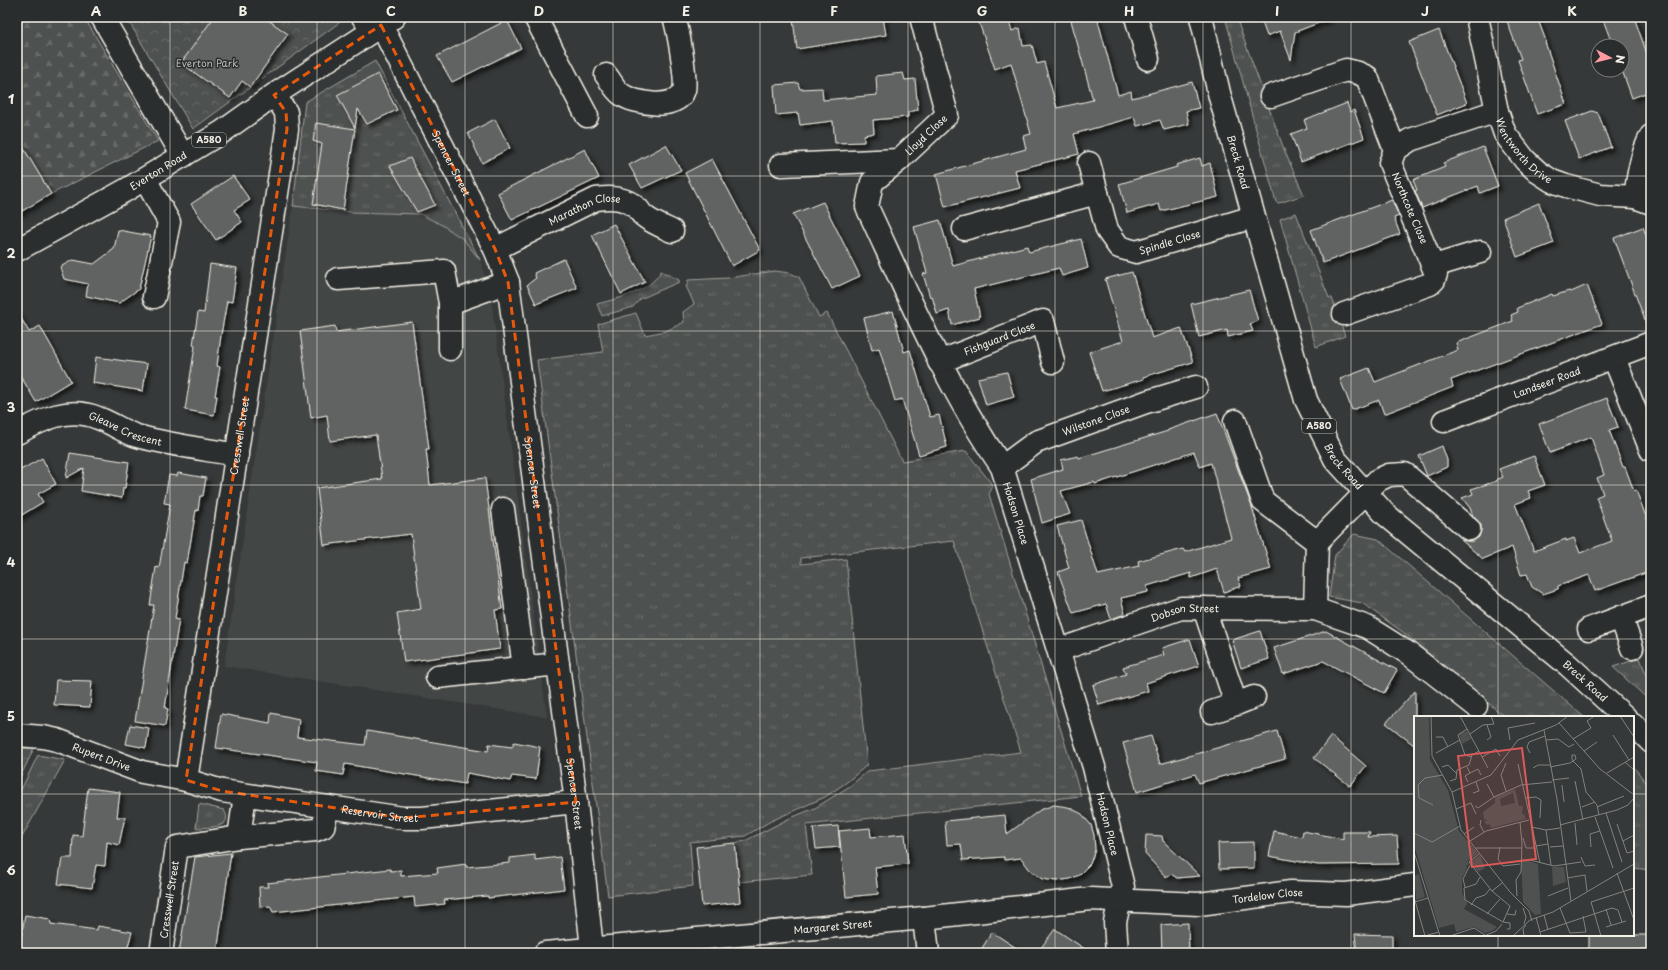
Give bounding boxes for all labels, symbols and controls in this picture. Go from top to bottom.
text: A [91,1,101,20]
text: B [239,1,248,20]
text: C [386,1,396,20]
text: D [534,1,544,20]
text: E [682,1,690,20]
text: F [830,1,838,20]
text: G [977,1,987,20]
text: H [1124,1,1134,20]
text: I [1275,1,1279,20]
text: J [1421,1,1429,20]
text: K [1567,1,1577,20]
north arrow [1590,38,1630,78]
text: N [1611,54,1629,65]
park label: Everton Park [176,55,238,70]
text: 1 [8,89,14,108]
street label: Lloyd Close [901,111,950,158]
street label: Wentworth Drive [1493,115,1555,186]
street label: Spencer Street [429,127,475,198]
road number: A580 [192,133,226,147]
street label: Breck Road [1224,133,1254,191]
street label: Everton Road [126,147,189,193]
street label: Northcote Close [1389,170,1432,246]
street label: Marathon Close [546,190,622,228]
street label: Spindle Close [1137,225,1202,258]
text: 2 [6,243,16,262]
street label: Fishguard Close [961,317,1037,359]
street label: Landseer Road [1511,362,1583,401]
street label: Cresswell Street [225,396,252,476]
text: 3 [7,397,16,416]
street label: Wilstone Close [1060,401,1132,439]
street label: Gleave Crescent [87,407,163,449]
road number: A580 [1302,419,1336,433]
street label: Spencer Street [521,436,546,509]
street label: Breck Road [1321,440,1367,493]
street label: Hodson Place [1000,480,1033,546]
text: 4 [7,552,16,571]
street label: Dobson Street [1148,600,1219,625]
street label: Breck Road [1560,656,1611,705]
text: 5 [7,706,15,725]
inset map [1414,716,1634,936]
street label: Rupert Drive [70,739,134,774]
street label: Spencer Street [563,757,587,830]
street label: Hodson Place [1093,791,1123,857]
street label: Reservoir Street [340,801,418,825]
text: 6 [6,860,16,879]
street label: Cresswell Street [155,860,182,939]
street label: Tordelow Close [1231,884,1303,907]
street label: Margaret Street [793,915,873,937]

